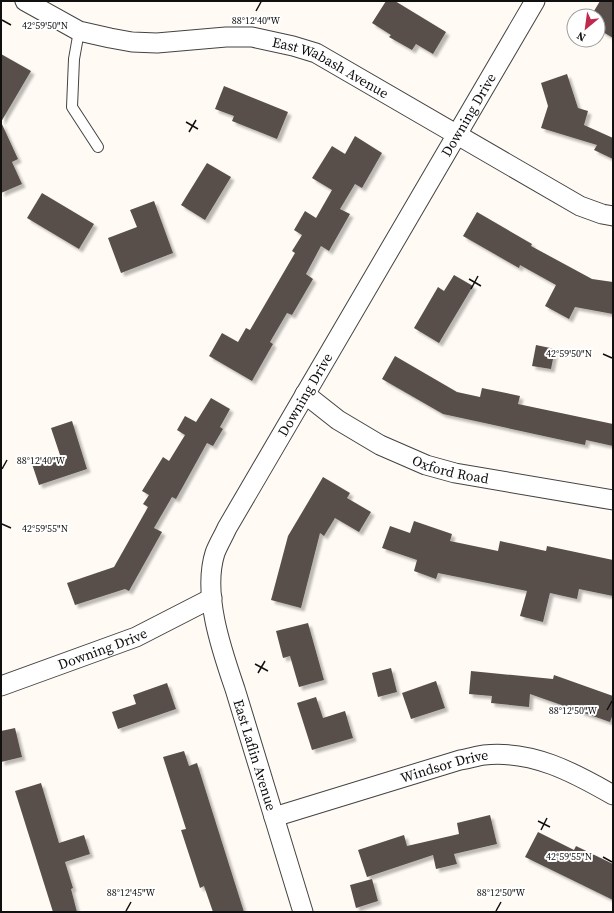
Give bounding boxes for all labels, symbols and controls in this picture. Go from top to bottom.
north arrow [566,8,606,48]
text: 88°12'40"W [232,14,281,27]
text: 42°59'50"N [22,19,68,32]
text: N [574,28,589,45]
street label: East Wabash Avenue [270,32,392,103]
street label: Downing Drive [436,69,501,160]
text: 42°59'50"N [546,347,592,360]
street label: Downing Drive [273,349,337,440]
street label: Oxford Road [409,450,490,489]
text: 88°12'40"W [17,454,66,467]
text: 42°59'55"N [22,522,68,535]
street label: Downing Drive [55,623,151,675]
street label: East Laflin Avenue [229,697,281,813]
text: 88°12'50"W [549,704,598,717]
street label: Windsor Drive [398,745,489,788]
text: 42°59'55"N [546,850,592,863]
text: 88°12'45"W [107,886,156,899]
text: 88°12'50"W [477,886,526,899]

